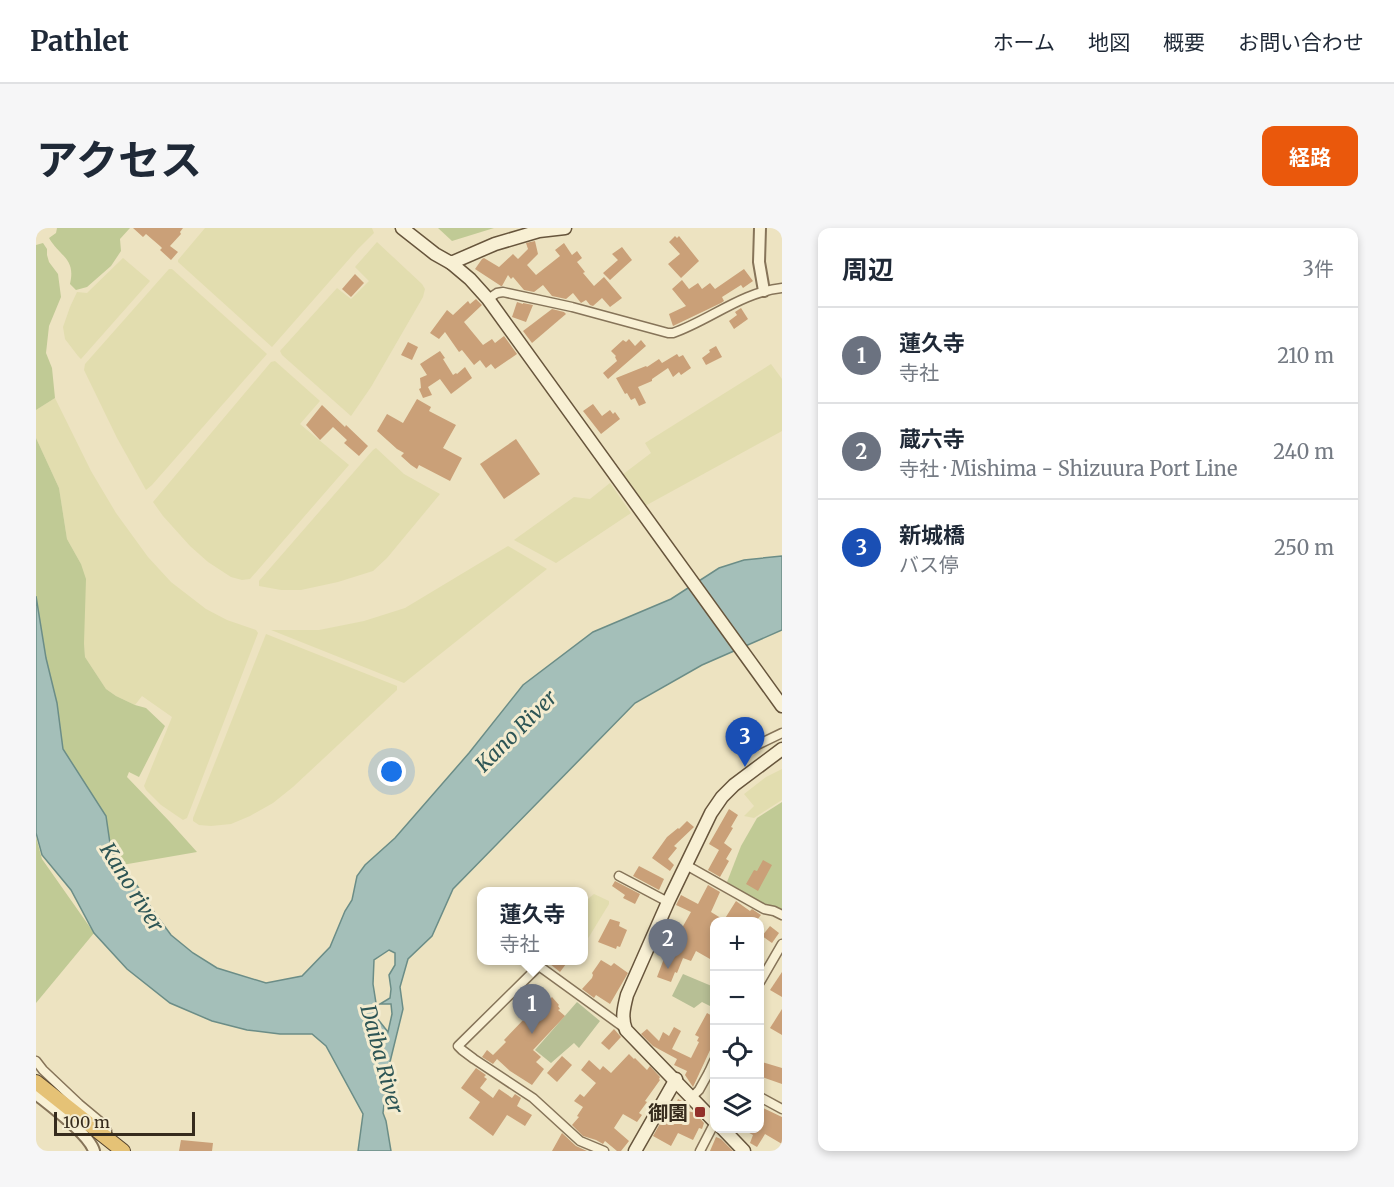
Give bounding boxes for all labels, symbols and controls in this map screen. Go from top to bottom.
text: Pathlet [30,23,129,59]
text: ホーム [993,29,1055,56]
text: 地図 [1088,29,1130,56]
text: 概要 [1163,29,1205,56]
text: お問い合わせ [1238,29,1364,56]
button: 経路 [1262,126,1358,186]
text: アクセス [36,134,202,186]
text: 周辺 [842,253,894,286]
text: 3件 [1303,256,1334,281]
text: 蓮久寺 [899,329,965,357]
text: 1 [857,343,866,368]
text: 210 m [1277,343,1334,368]
text: 寺社 [899,360,939,385]
text: 蔵六寺 [899,425,965,453]
text: 2 [856,439,867,464]
text: 240 m [1273,439,1334,464]
text: 寺社 · Mishima - Shizuura Port Line [899,456,1237,481]
text: 新城橋 [899,521,965,549]
text: 3 [856,535,867,560]
text: 250 m [1274,535,1334,560]
text: バス停 [899,552,959,577]
water label: Kano River [469,684,563,778]
pin: 3 [726,718,764,767]
your location [377,757,406,786]
water label: Kano river [94,837,170,937]
popup [477,887,588,965]
text: 蓮久寺 [499,900,566,928]
map controls [710,917,764,1133]
button: + [710,917,764,971]
pin: 2 [648,920,688,969]
text: 寺社 [499,931,539,956]
button: − [710,971,764,1025]
pin: 1 [512,984,552,1034]
water label: Daiba River [354,1001,410,1117]
button: locate [710,1025,764,1079]
button: layers [710,1079,764,1133]
place label: 御園 [648,1100,688,1125]
marker: 御園 [693,1105,707,1119]
scale bar [54,1109,195,1136]
text: 100 m [63,1112,110,1132]

